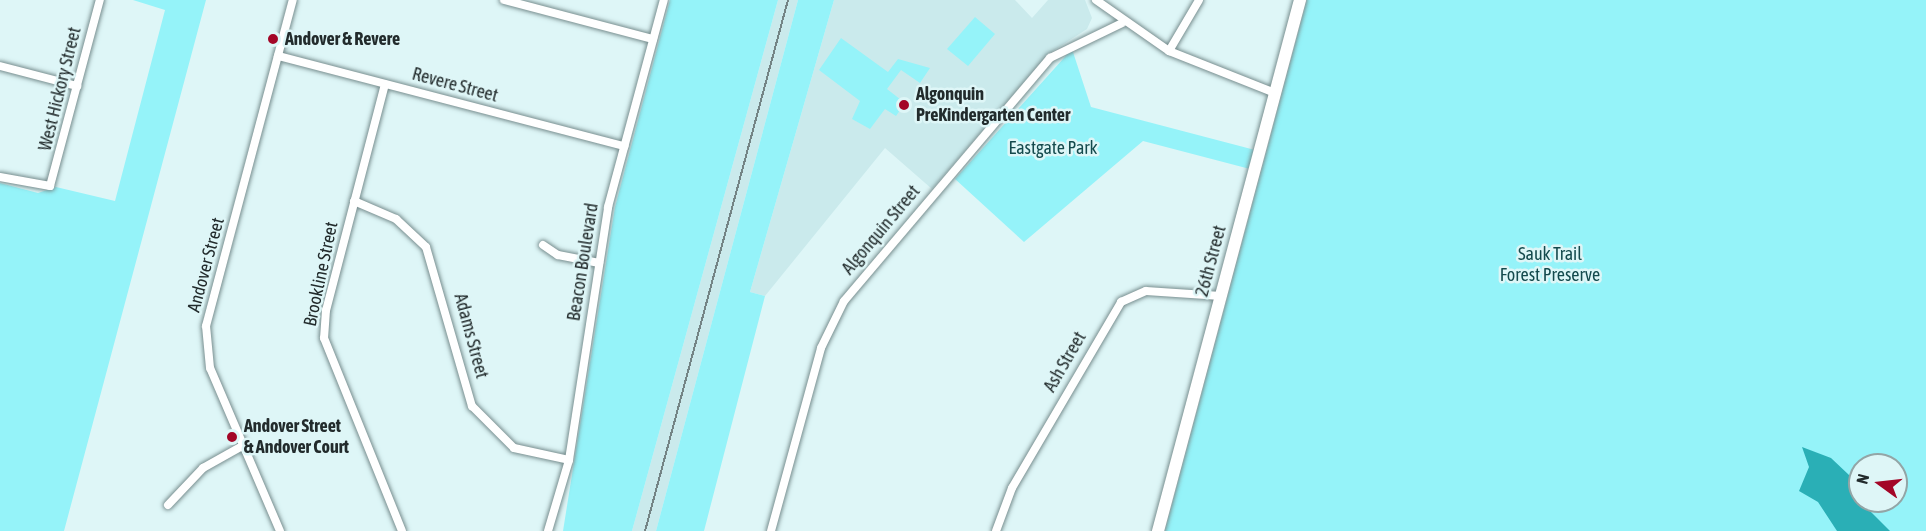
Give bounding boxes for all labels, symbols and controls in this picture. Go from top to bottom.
street label: West Hickory Street [34,25,86,153]
place label: Andover & Revere [285,28,400,50]
marker: Andover & Revere [266,32,280,46]
street label: Revere Street [410,63,500,107]
place label: Algonquin PreKindergarten Center [916,84,1070,127]
marker: Algonquin PreKindergarten Center [897,98,911,112]
park label: Eastgate Park [1008,137,1098,159]
street label: Algonquin Street [837,181,925,279]
street label: Beacon Boulevard [563,201,603,323]
street label: Andover Street [183,215,229,315]
street label: Brookline Street [299,220,343,328]
street label: 26th Street [1191,223,1231,299]
park label: Sauk Trail Forest Preserve [1500,244,1600,286]
street label: Adams Street [449,291,493,381]
street label: Ash Street [1039,328,1091,396]
place label: Andover Street & Andover Court [244,416,349,458]
marker: Andover Street & Andover Court [225,430,239,444]
north arrow [1848,453,1908,513]
text: N [1853,472,1872,486]

